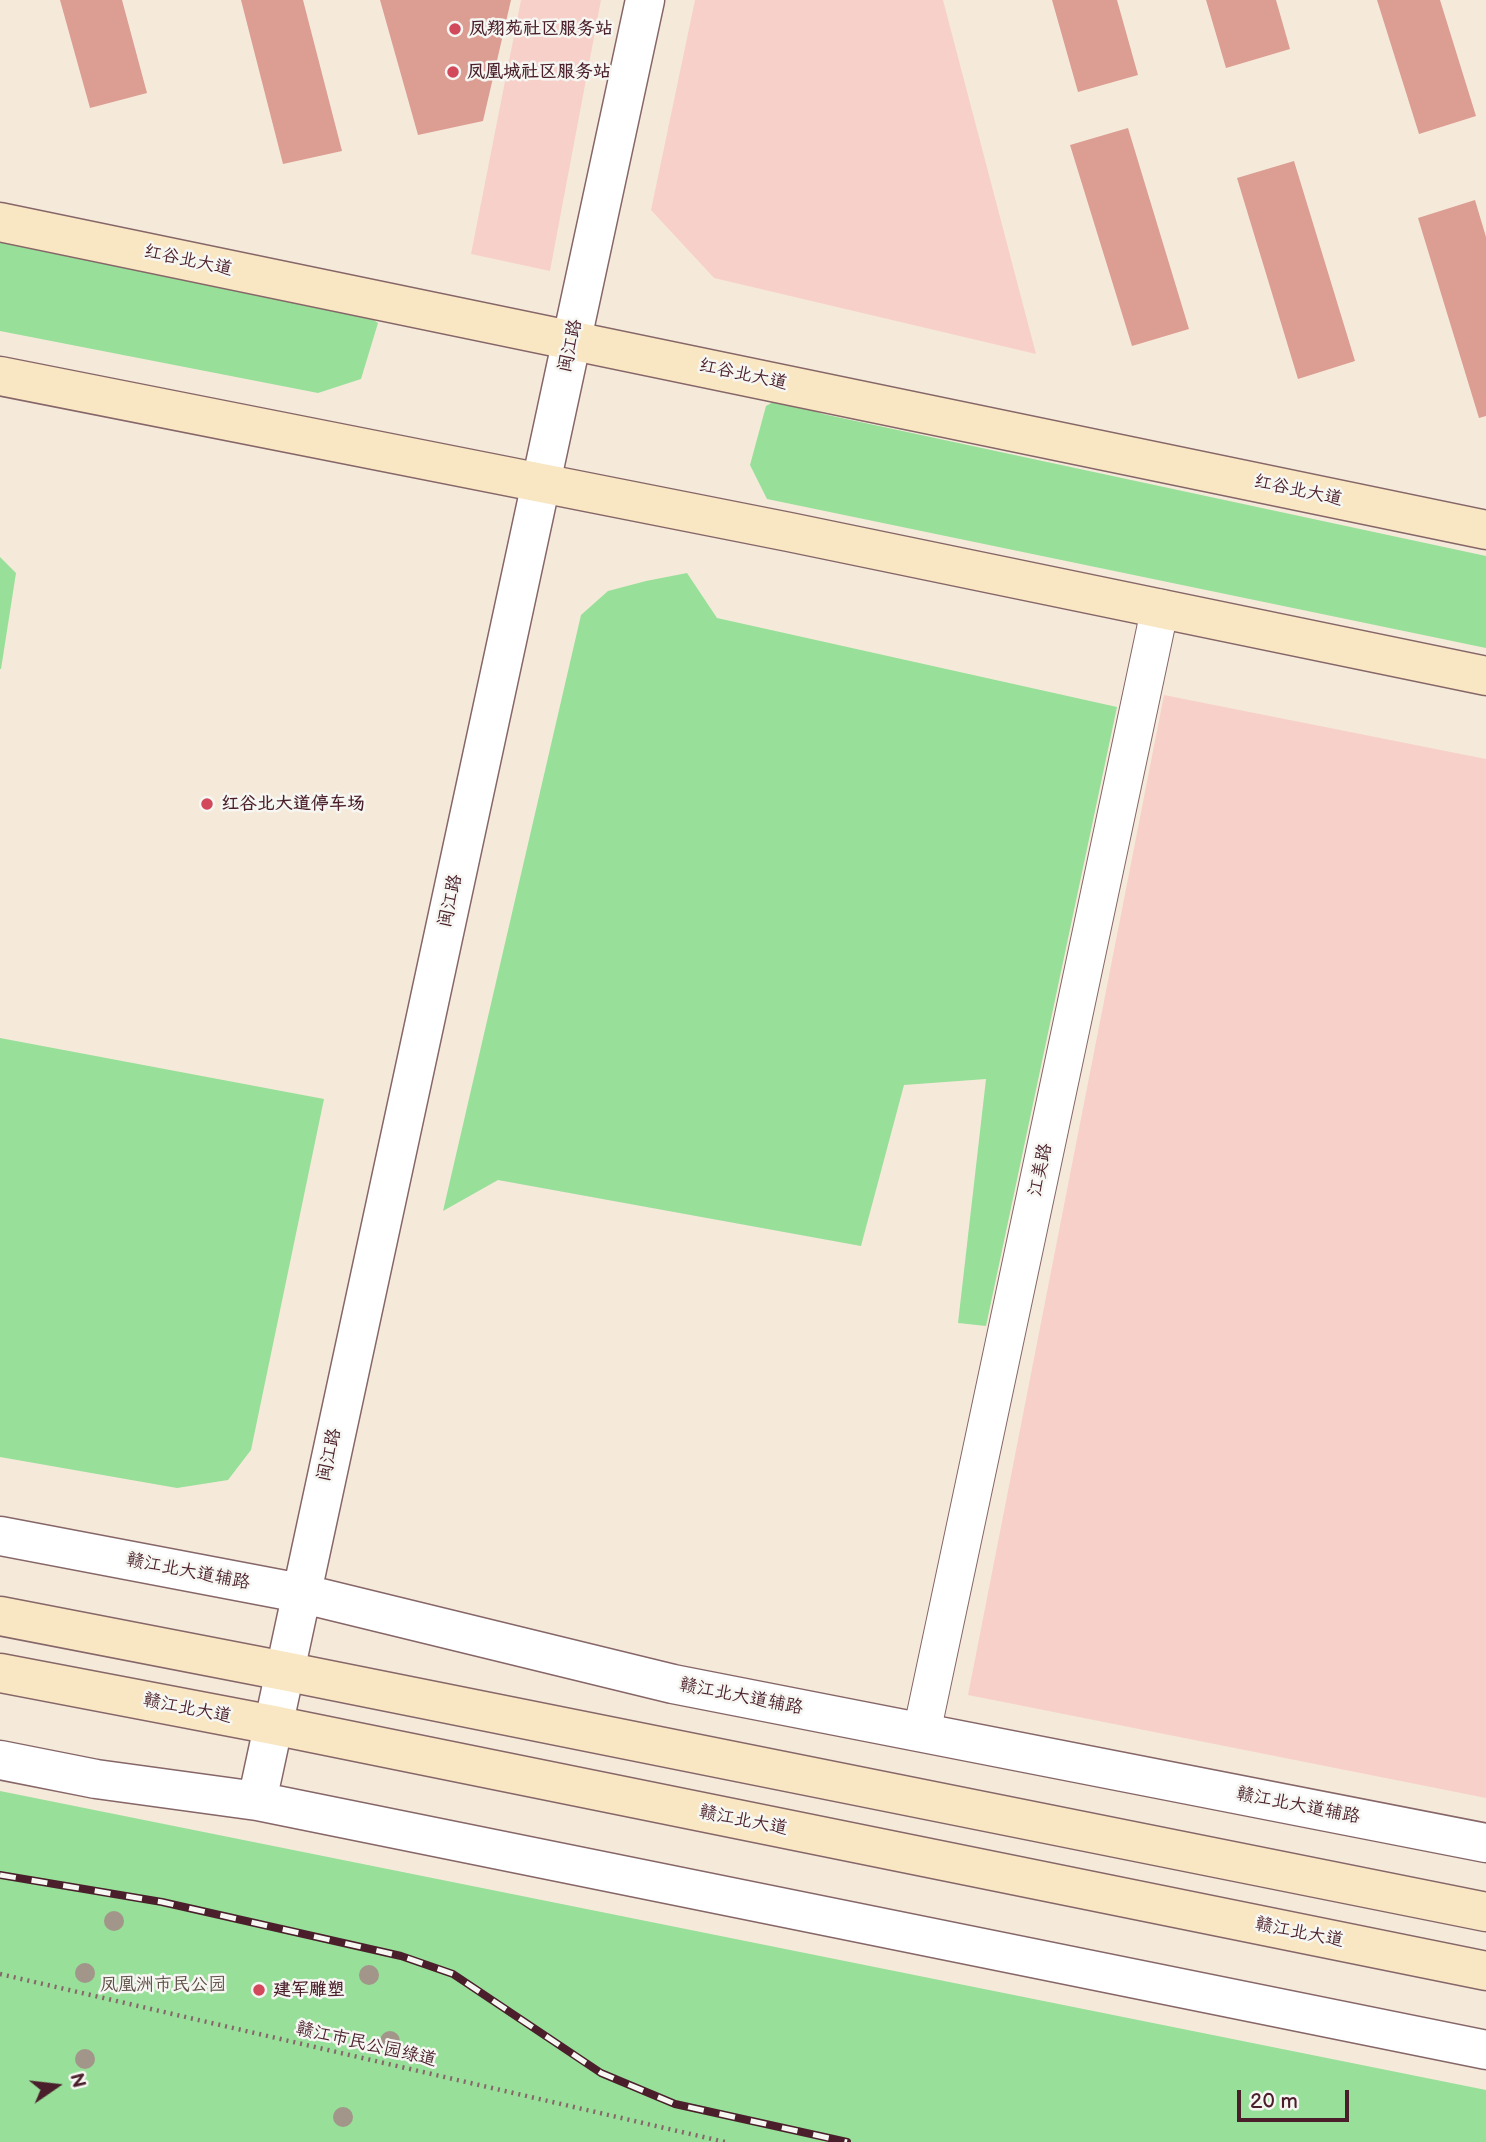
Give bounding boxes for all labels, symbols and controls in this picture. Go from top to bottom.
place label: 凤翔苑社区服务站 [469,18,613,40]
marker: 凤翔苑社区服务站 [447,21,463,37]
place label: 凤凰城社区服务站 [467,61,611,83]
marker: 凤凰城社区服务站 [445,64,461,80]
street label: 红谷北大道 [142,241,234,281]
street label: 闽江路 [555,317,587,375]
street label: 红谷北大道 [697,355,789,395]
street label: 红谷北大道 [1252,471,1344,511]
place label: 红谷北大道停车场 [221,793,365,815]
marker: 红谷北大道停车场 [199,796,215,812]
street label: 闽江路 [435,872,467,930]
street label: 江美路 [1025,1141,1057,1199]
street label: 闽江路 [314,1426,346,1484]
street label: 赣江北大道辅路 [124,1549,252,1595]
street label: 赣江北大道辅路 [677,1674,805,1720]
street label: 赣江北大道 [141,1690,233,1728]
street label: 赣江北大道辅路 [1234,1783,1362,1829]
street label: 赣江北大道 [697,1802,789,1840]
street label: 赣江北大道 [1253,1914,1345,1952]
park label: 凤凰洲市民公园 [100,1974,226,1996]
place label: 建军雕塑 [273,1979,345,2001]
marker: 建军雕塑 [251,1982,267,1998]
street label: 赣江市民公园绿道 [293,2018,439,2072]
north arrow [21,2051,91,2121]
text: N [64,2071,90,2091]
scale bar [1241,2076,1353,2120]
text: 20 m [1250,2089,1298,2114]

